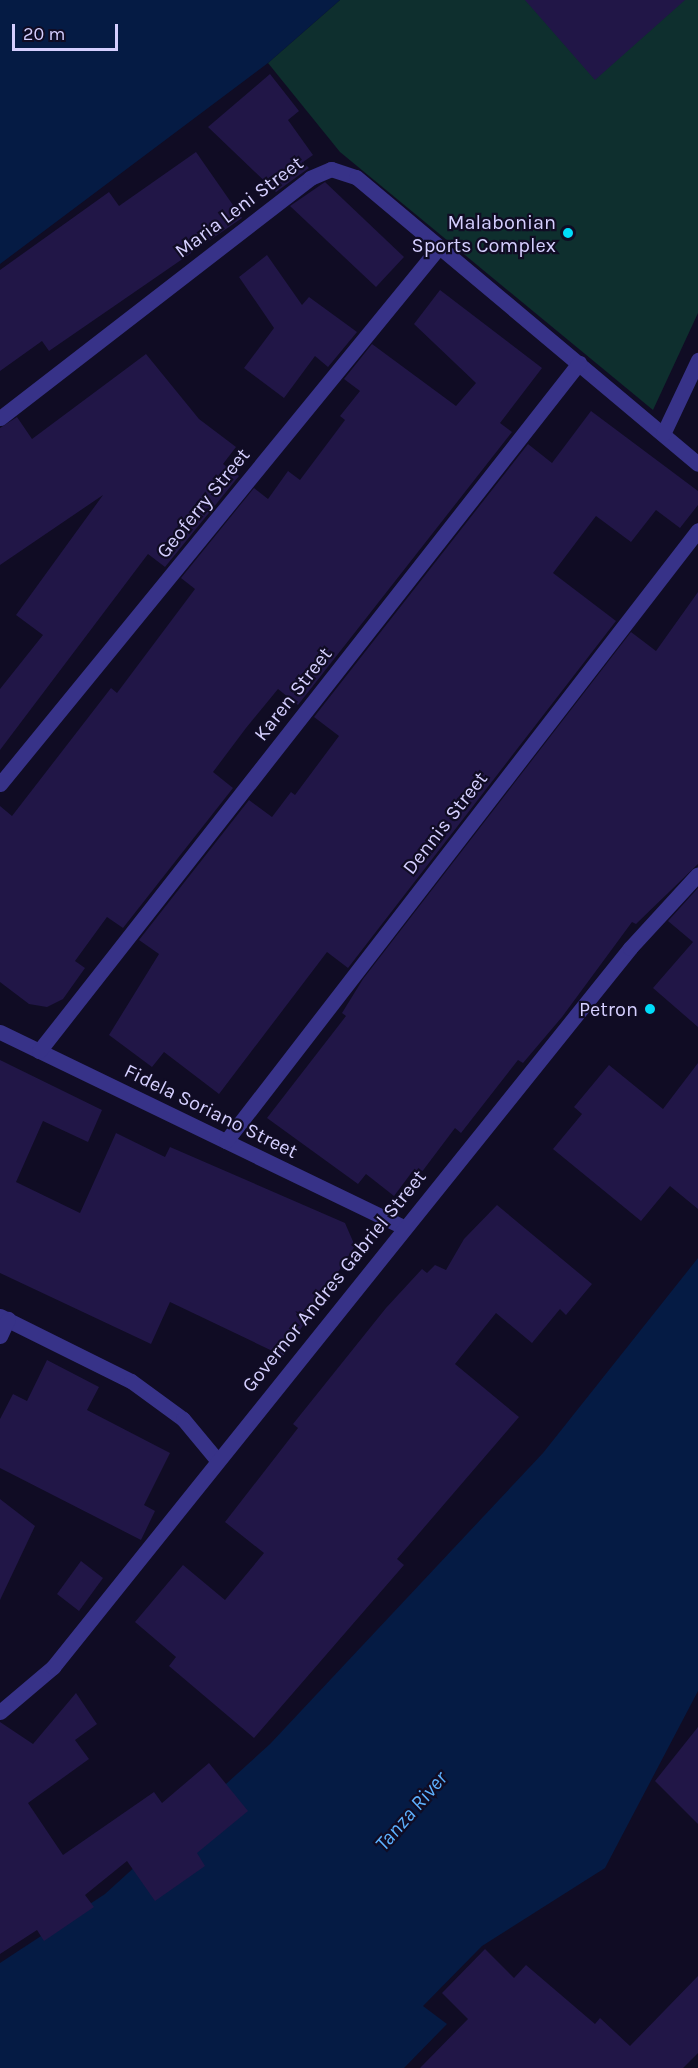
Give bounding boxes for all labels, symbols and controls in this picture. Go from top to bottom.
scale bar [15,12,122,50]
text: 20 m [23,23,65,45]
street label: Maria Leni Street [170,151,308,263]
place label: Malabonian Sports Complex [412,210,556,257]
marker: Malabonian Sports Complex [561,226,575,240]
street label: Geoferry Street [151,443,255,563]
street label: Karen Street [249,642,337,746]
street label: Dennis Street [397,767,493,879]
place label: Petron [579,997,638,1021]
marker: Petron [643,1002,657,1016]
street label: Fidela Soriano Street [120,1059,302,1163]
street label: Governor Andres Gabriel Street [237,1165,431,1397]
water label: Tanza River [369,1766,453,1856]

